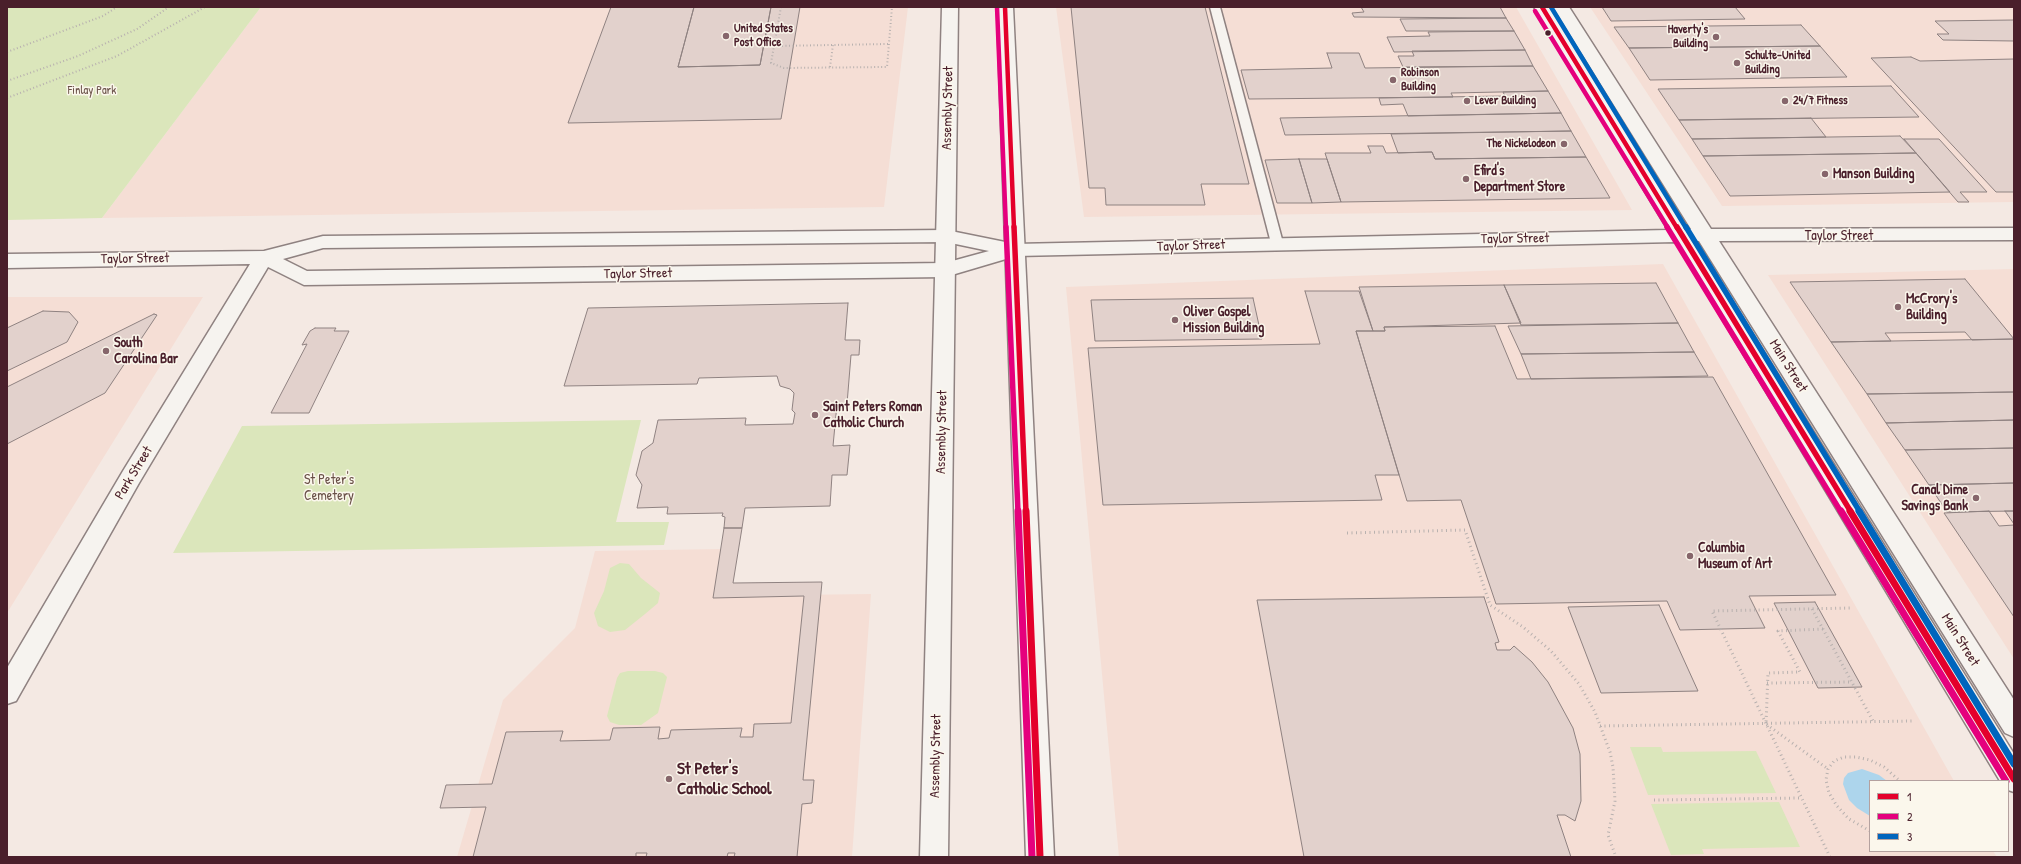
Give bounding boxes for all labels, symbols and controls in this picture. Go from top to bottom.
place label: United States Post Office [734,22,793,50]
place label: Haverty's Building [1668,23,1708,51]
unlabelled marker [1543,28,1553,38]
marker: United States Post Office [721,31,731,41]
marker: Haverty's Building [1711,32,1721,42]
place label: Schulte-United Building [1745,49,1810,77]
marker: Schulte-United Building [1732,58,1742,68]
street label: Assembly Street [939,66,957,150]
place label: Robinson Building [1401,66,1439,94]
marker: Robinson Building [1388,75,1398,85]
park label: Finlay Park [68,84,116,98]
place label: Lever Building [1475,94,1536,108]
place label: 24/7 Fitness [1793,94,1848,108]
marker: Lever Building [1462,96,1472,106]
marker: 24/7 Fitness [1780,96,1790,106]
place label: The Nickelodeon [1487,137,1556,151]
marker: The Nickelodeon [1559,139,1569,149]
place label: Efird's Department Store [1474,163,1565,196]
place label: Manson Building [1833,166,1914,182]
marker: Manson Building [1820,169,1830,179]
marker: Efird's Department Store [1461,174,1471,184]
street label: Taylor Street [1805,228,1873,244]
street label: Taylor Street [1481,230,1549,248]
street label: Taylor Street [1156,236,1226,256]
street label: Taylor Street [101,250,169,268]
street label: Taylor Street [604,265,672,283]
place label: McCrory's Building [1906,291,1957,324]
marker: McCrory's Building [1893,302,1903,312]
place label: Oliver Gospel Mission Building [1183,304,1264,336]
marker: Oliver Gospel Mission Building [1170,315,1180,325]
place label: South Carolina Bar [114,335,178,368]
street label: Main Street [1765,336,1811,396]
marker: South Carolina Bar [101,346,111,356]
street label: Assembly Street [933,390,951,474]
place label: Saint Peters Roman Catholic Church [823,399,922,432]
marker: Saint Peters Roman Catholic Church [810,410,820,420]
street label: Park Street [112,443,156,503]
park label: St Peter's Cemetery [304,472,354,504]
place label: Canal Dime Savings Bank [1901,482,1968,514]
marker: Canal Dime Savings Bank [1971,493,1981,503]
place label: Columbia Museum of Art [1698,540,1772,572]
marker: Columbia Museum of Art [1685,551,1695,561]
street label: Main Street [1937,610,1983,670]
street label: Assembly Street [927,714,945,798]
place label: St Peter's Catholic School [677,759,771,799]
marker: St Peter's Catholic School [664,774,674,784]
legend [1869,780,2009,852]
text: 1 [1907,788,1911,805]
text: 2 [1907,808,1913,825]
text: 3 [1907,828,1912,845]

